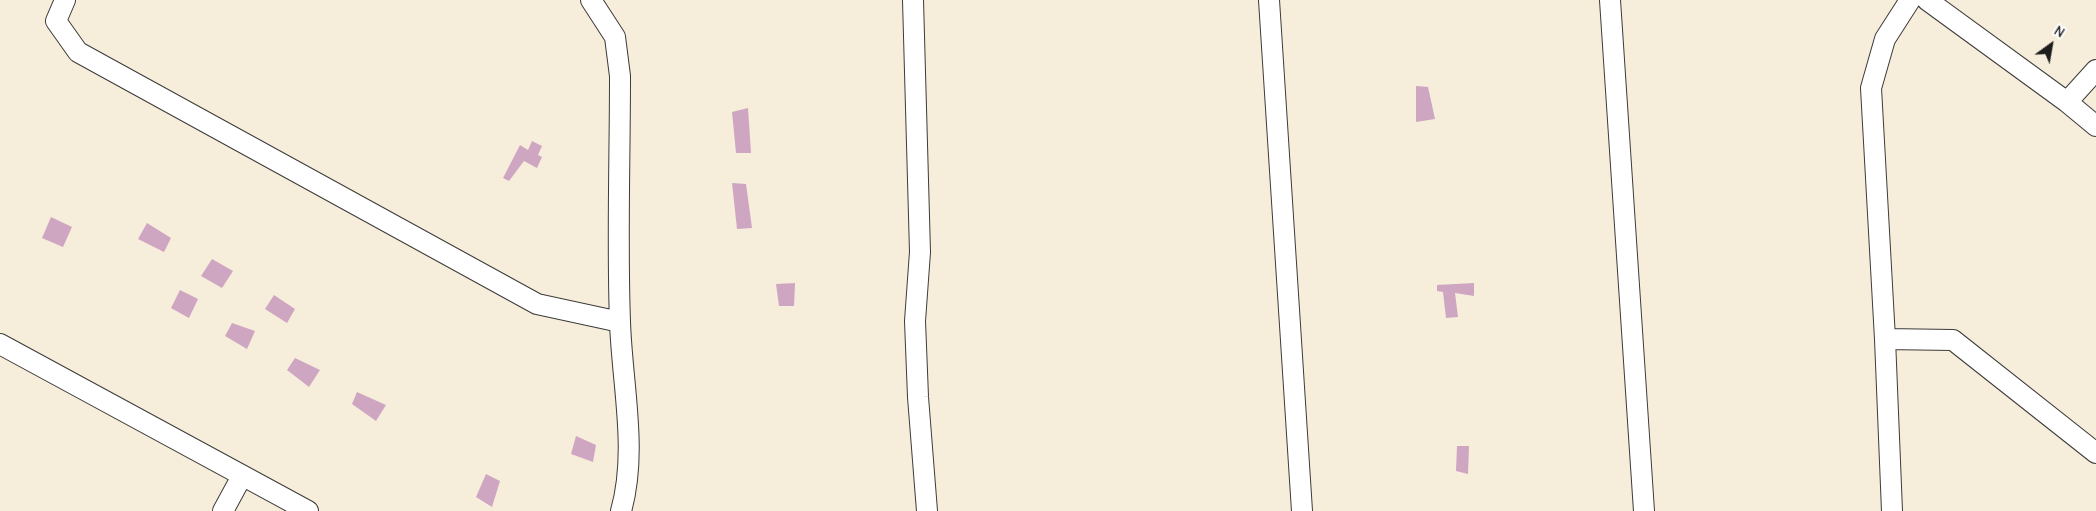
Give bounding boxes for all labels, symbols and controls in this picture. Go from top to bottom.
north arrow [2026,20,2076,70]
text: N [2051,22,2068,41]

